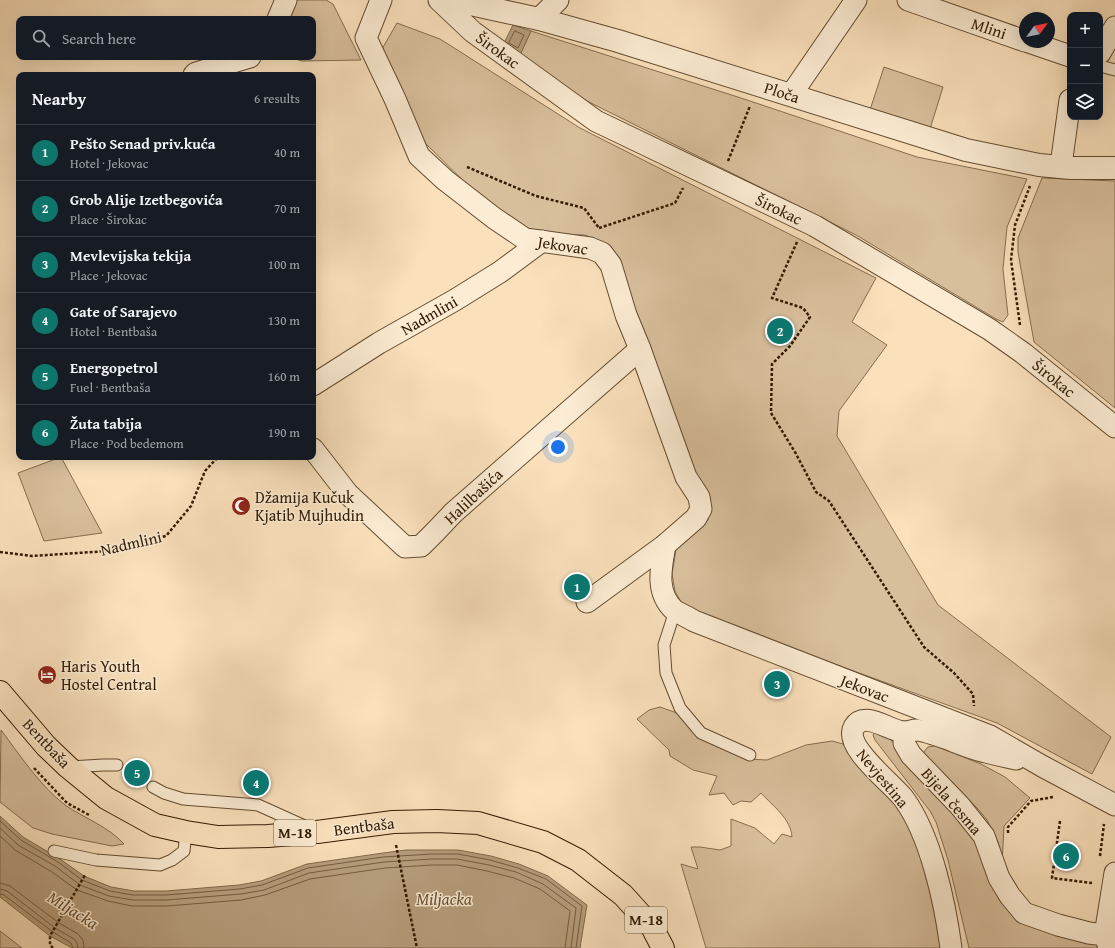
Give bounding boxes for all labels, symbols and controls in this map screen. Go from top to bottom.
street label: Mlini [968,11,1010,45]
north arrow [1019,12,1055,48]
map controls [1067,12,1103,120]
button: + [1067,12,1103,48]
search box [16,16,316,60]
street label: Širokac [471,26,525,74]
icon: search [30,27,52,49]
text: Search here [62,28,136,49]
button: − [1067,48,1103,84]
street label: Ploča [761,75,803,109]
button: layers [1067,84,1103,120]
text: Nearby [32,86,86,111]
text: 6 results [254,89,300,108]
text: Pešto Senad priv.kuća [70,133,215,154]
text: 1 [42,143,48,162]
text: 40 m [274,143,300,162]
text: Hotel · Jekovac [70,154,149,173]
street label: Širokac [751,187,807,231]
text: Grob Alije Izetbegovića [70,189,223,210]
text: 2 [42,199,48,218]
text: 70 m [274,199,300,218]
text: Place · Širokac [70,210,147,229]
street label: Jekovac [534,229,590,261]
text: Mevlevijska tekija [70,245,191,266]
text: 3 [42,255,48,274]
text: 100 m [268,255,300,274]
text: Place · Jekovac [70,266,148,285]
street label: Nadmlini [396,289,462,341]
text: Gate of Sarajevo [70,301,177,322]
text: 4 [42,311,48,330]
text: 130 m [268,311,300,330]
pin: 2 [767,316,793,346]
text: Hotel · Bentbaša [70,322,157,341]
street label: Širokac [1027,353,1081,403]
text: Energopetrol [70,357,158,378]
text: 5 [42,367,48,386]
text: 160 m [268,367,300,386]
text: Fuel · Bentbaša [70,378,151,397]
text: Žuta tabija [70,413,142,434]
text: 6 [42,423,48,442]
text: 190 m [268,423,300,442]
text: Place · Pod bedemom [70,434,184,453]
your location [548,437,568,457]
street label: Halilbašića [438,462,508,530]
place label: Džamija Kučuk Kjatib Mujhudin [255,485,364,527]
mosque icon: Džamija Kučuk Kjatib Mujhudin [230,495,252,517]
street label: Nadmlini [98,524,164,562]
pin: 1 [564,572,590,602]
place label: Haris Youth Hostel Central [61,654,157,696]
hotel icon: Haris Youth Hostel Central [36,664,58,686]
street label: Jekovac [835,667,893,708]
pin: 3 [764,669,790,699]
street label: Bentbaša [17,713,77,774]
street label: Nevjestina [851,743,915,813]
pin: 5 [124,758,150,788]
street label: Bijela česma [916,762,988,840]
pin: 4 [243,768,269,798]
street label: Bentbaša [332,810,396,842]
road number: M-18 [274,820,316,846]
pin: 6 [1053,841,1079,871]
water label: Miljacka [43,884,104,935]
water label: Miljacka [416,886,472,911]
road number: M-18 [625,907,667,933]

